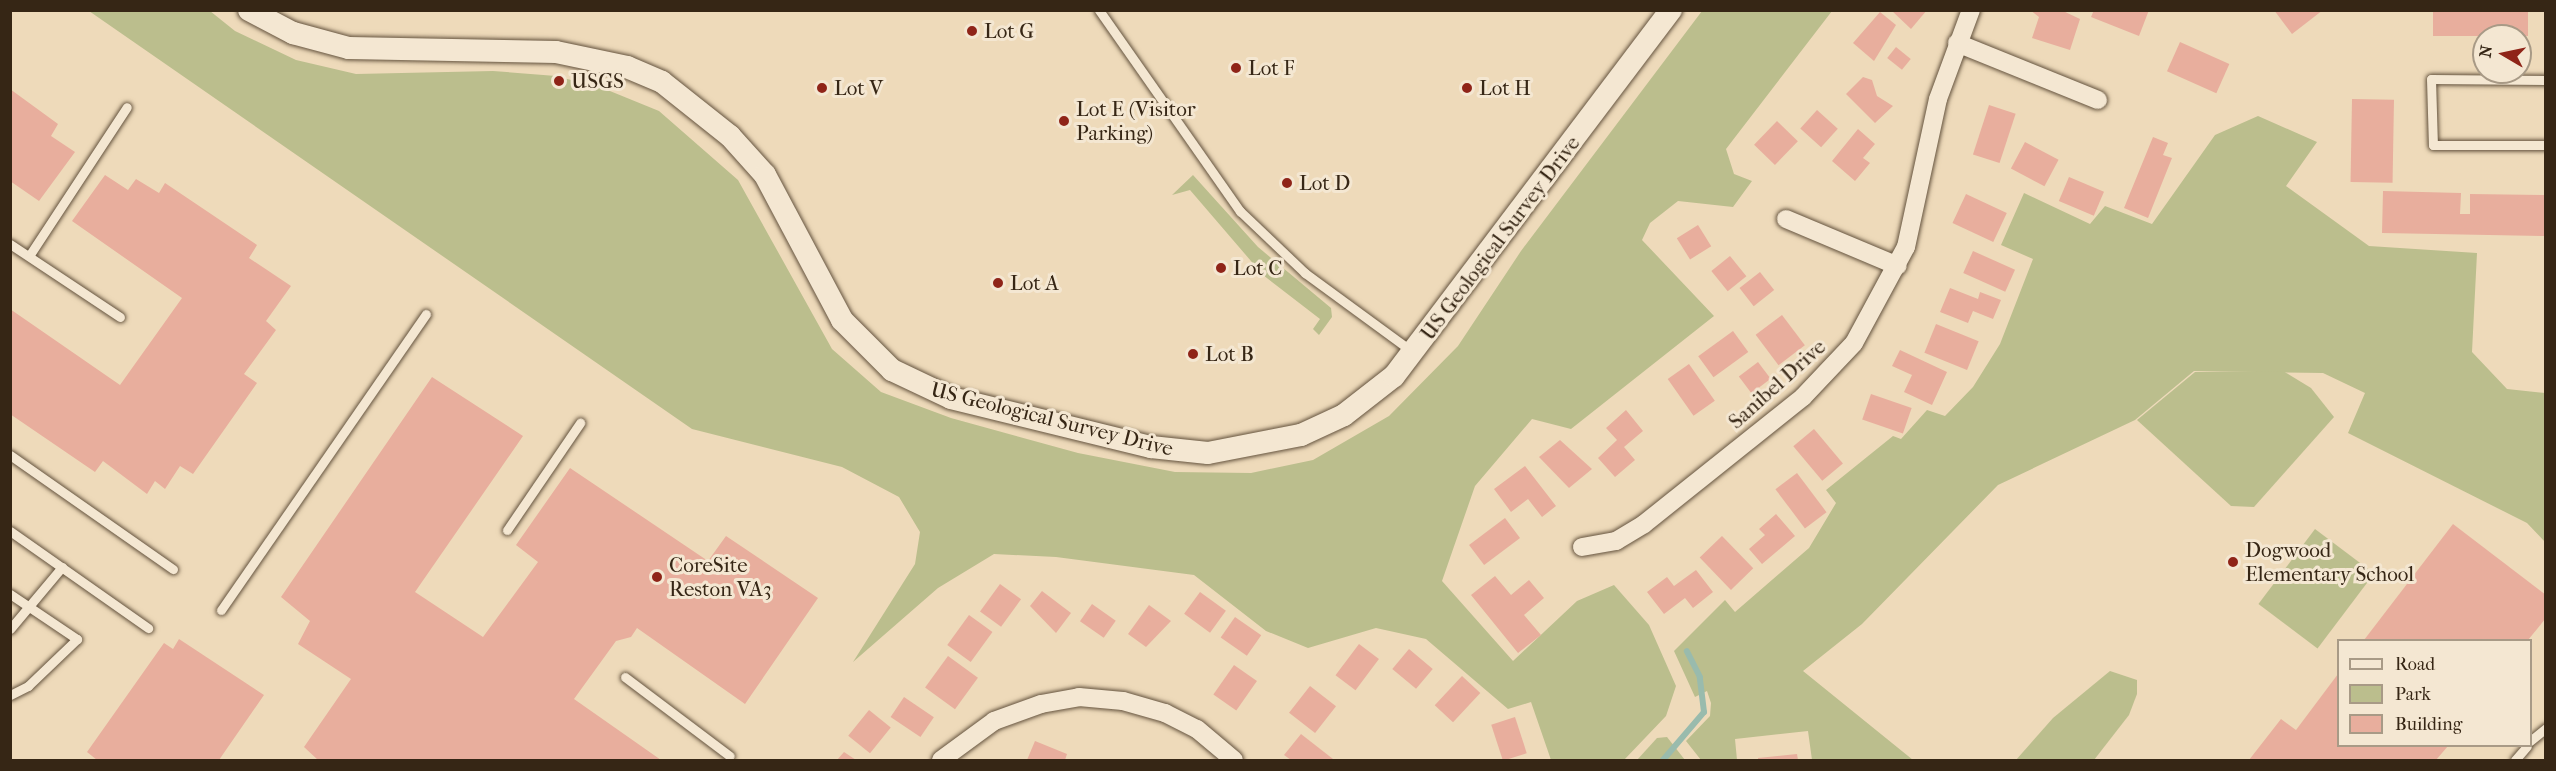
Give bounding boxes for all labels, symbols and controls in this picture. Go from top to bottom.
place label: Lot G [984,18,1034,44]
marker: Lot G [965,24,979,38]
north arrow [2472,24,2532,84]
text: N [2475,44,2496,59]
place label: Lot F [1248,55,1295,81]
marker: Lot F [1229,61,1243,75]
place label: USGS [571,68,624,94]
marker: USGS [552,74,566,88]
place label: Lot V [834,75,883,101]
place label: Lot H [1479,75,1531,101]
marker: Lot V [815,81,829,95]
marker: Lot H [1460,81,1474,95]
place label: Lot E (Visitor Parking) [1076,96,1196,146]
marker: Lot E (Visitor Parking) [1057,114,1071,128]
street label: US Geological Survey Drive [1415,131,1585,345]
place label: Lot D [1299,170,1350,196]
marker: Lot D [1280,176,1294,190]
place label: Lot C [1233,255,1282,281]
marker: Lot C [1214,261,1228,275]
place label: Lot A [1010,270,1059,296]
marker: Lot A [991,276,1005,290]
street label: Sanibel Drive [1723,334,1831,434]
place label: Lot B [1205,341,1254,367]
marker: Lot B [1186,347,1200,361]
street label: US Geological Survey Drive [928,377,1176,461]
place label: Dogwood Elementary School [2245,537,2414,587]
place label: CoreSite Reston VA3 [669,552,772,602]
marker: Dogwood Elementary School [2226,555,2240,569]
marker: CoreSite Reston VA3 [650,570,664,584]
legend [2337,639,2532,747]
text: Road [2395,654,2435,675]
text: Park [2395,684,2431,705]
text: Building [2395,714,2462,735]

